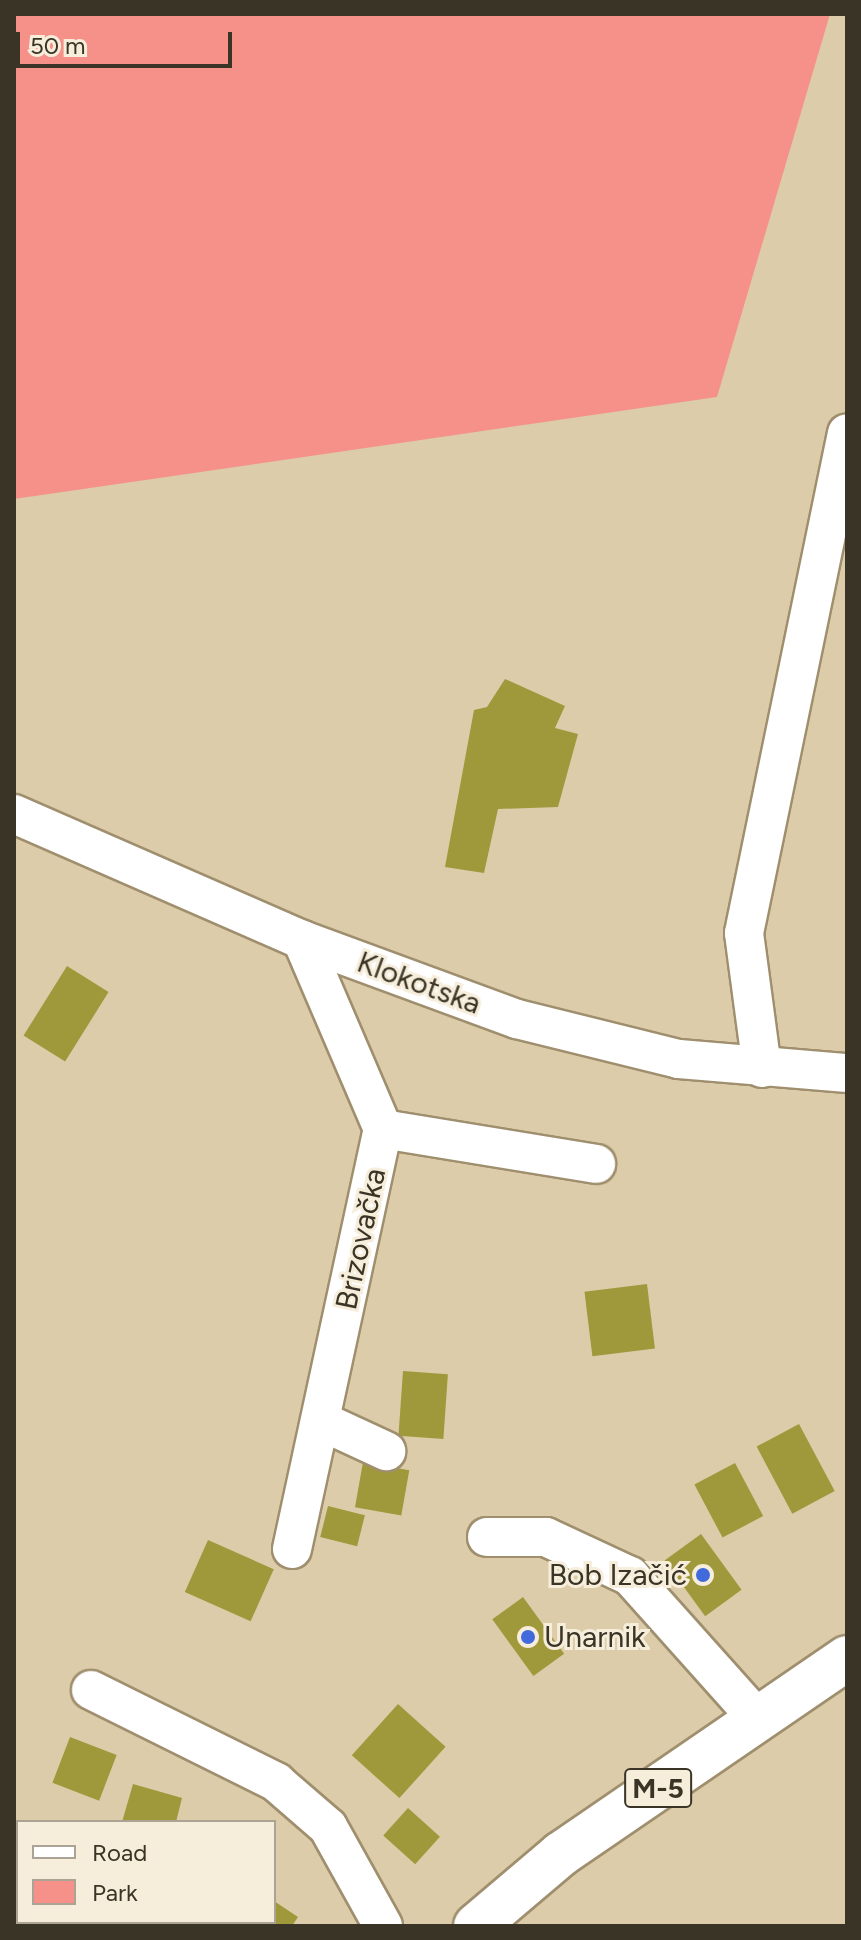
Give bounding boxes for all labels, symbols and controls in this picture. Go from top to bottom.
scale bar [20,16,236,66]
text: 50 m [30,31,86,60]
street label: Klokotska [352,944,486,1022]
street label: Brizovačka [328,1165,394,1313]
place label: Bob Izačić [549,1557,687,1593]
marker: Bob Izačić [694,1566,712,1584]
place label: Unarnik [544,1619,646,1655]
marker: Unarnik [519,1628,537,1646]
road number: M-5 [624,1764,692,1812]
legend [16,1820,276,1924]
text: Road [92,1838,147,1867]
text: Park [92,1878,138,1907]

